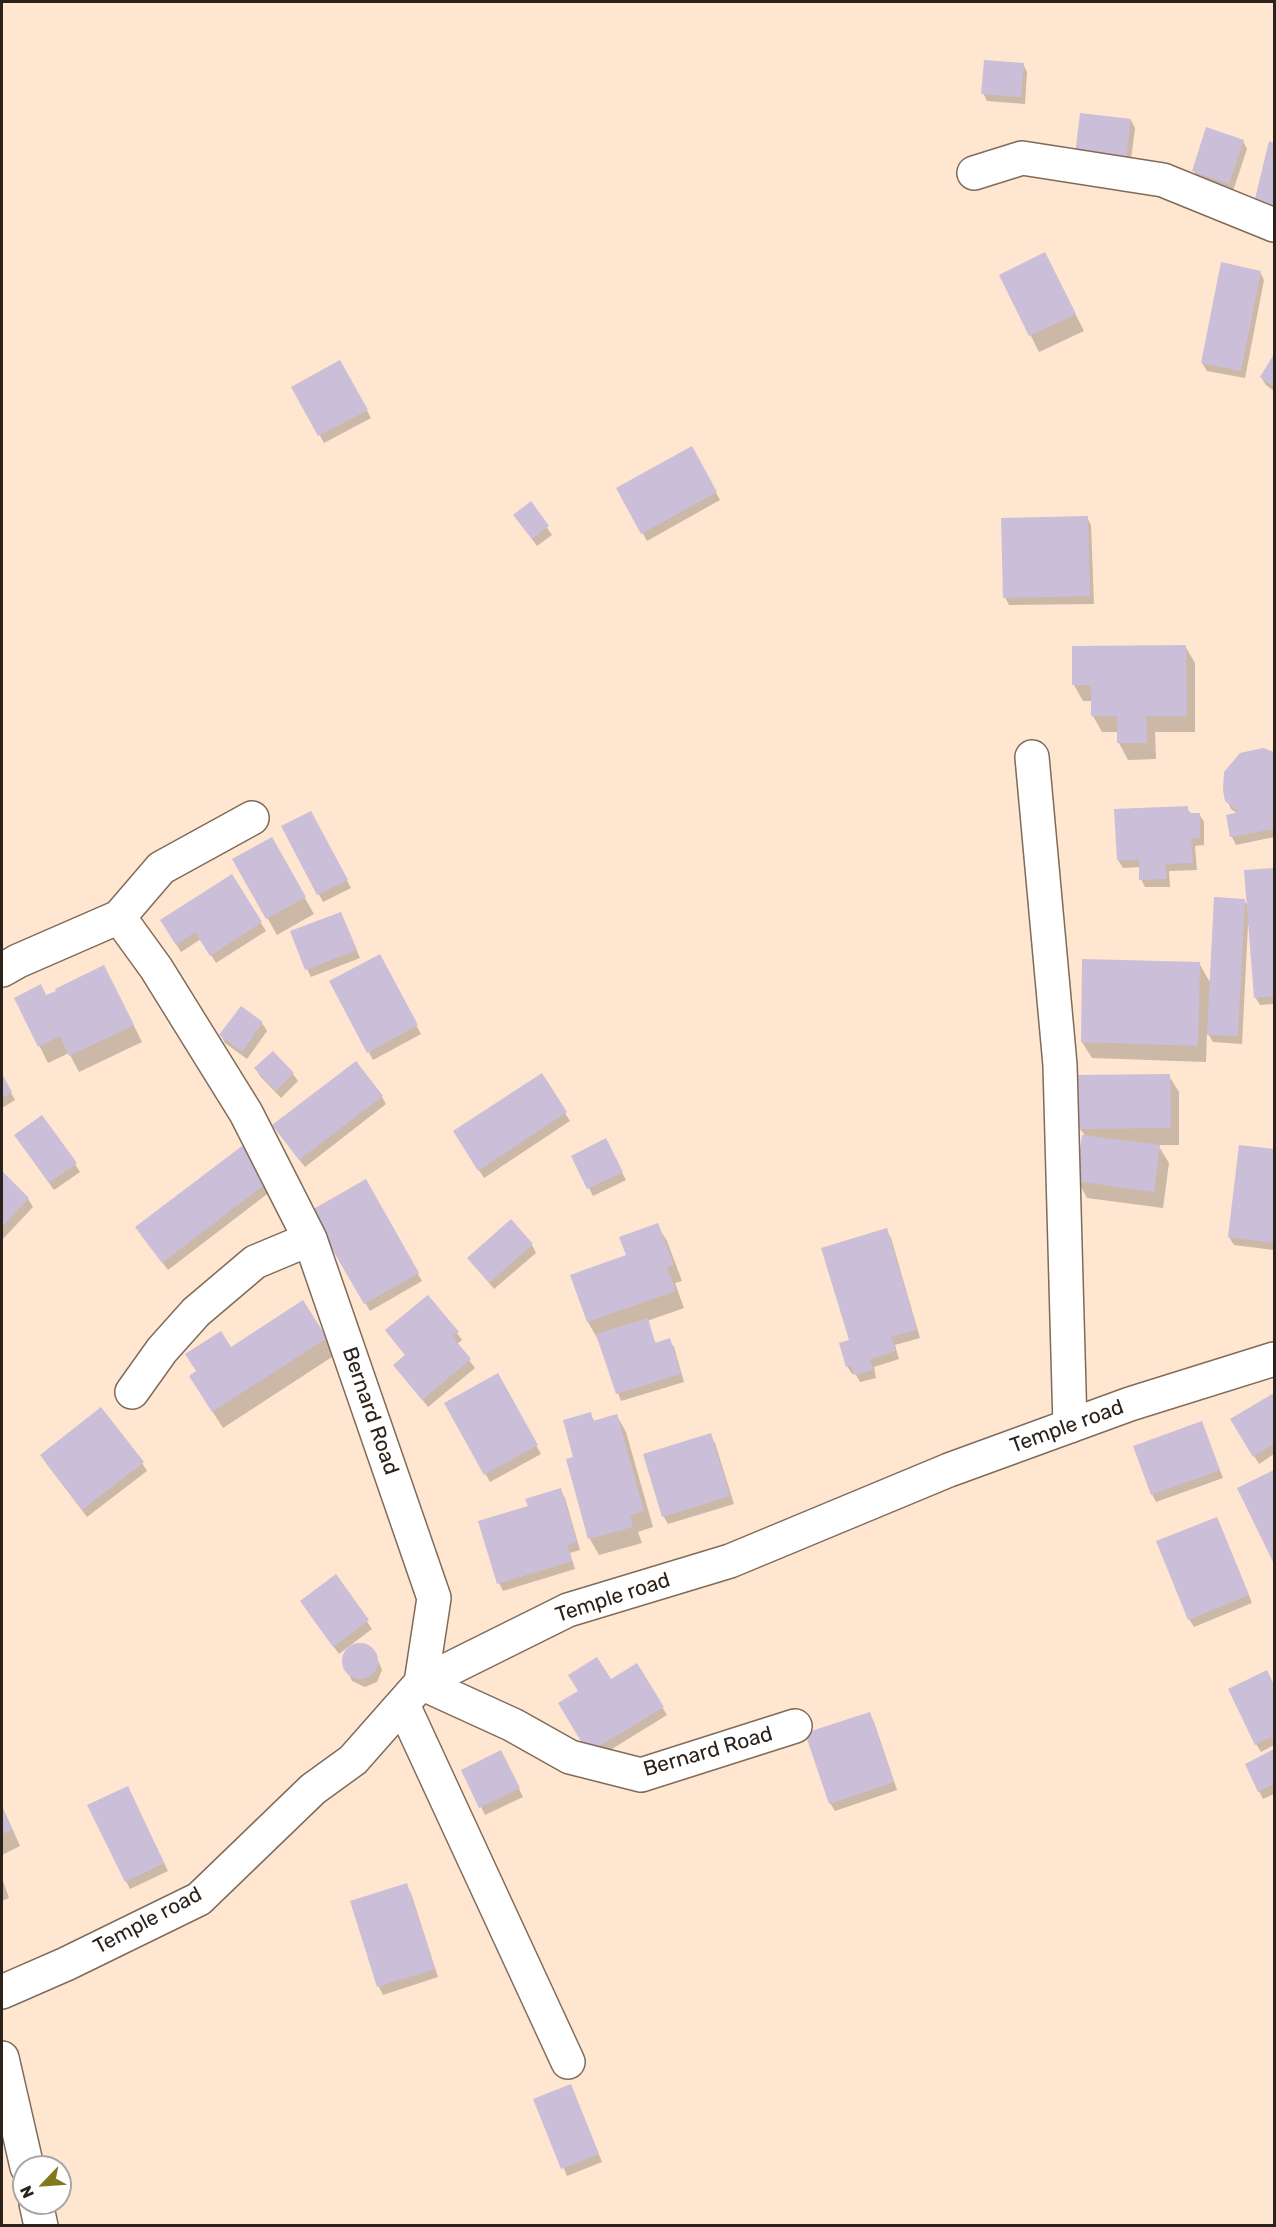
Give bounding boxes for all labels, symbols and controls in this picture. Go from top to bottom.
street label: Bernard Road [336,1344,404,1478]
street label: Temple road [1007,1395,1127,1459]
street label: Temple road [553,1568,673,1628]
street label: Bernard Road [640,1722,776,1782]
street label: Temple road [90,1882,206,1960]
north arrow [12,2155,72,2215]
text: N [16,2183,38,2201]

